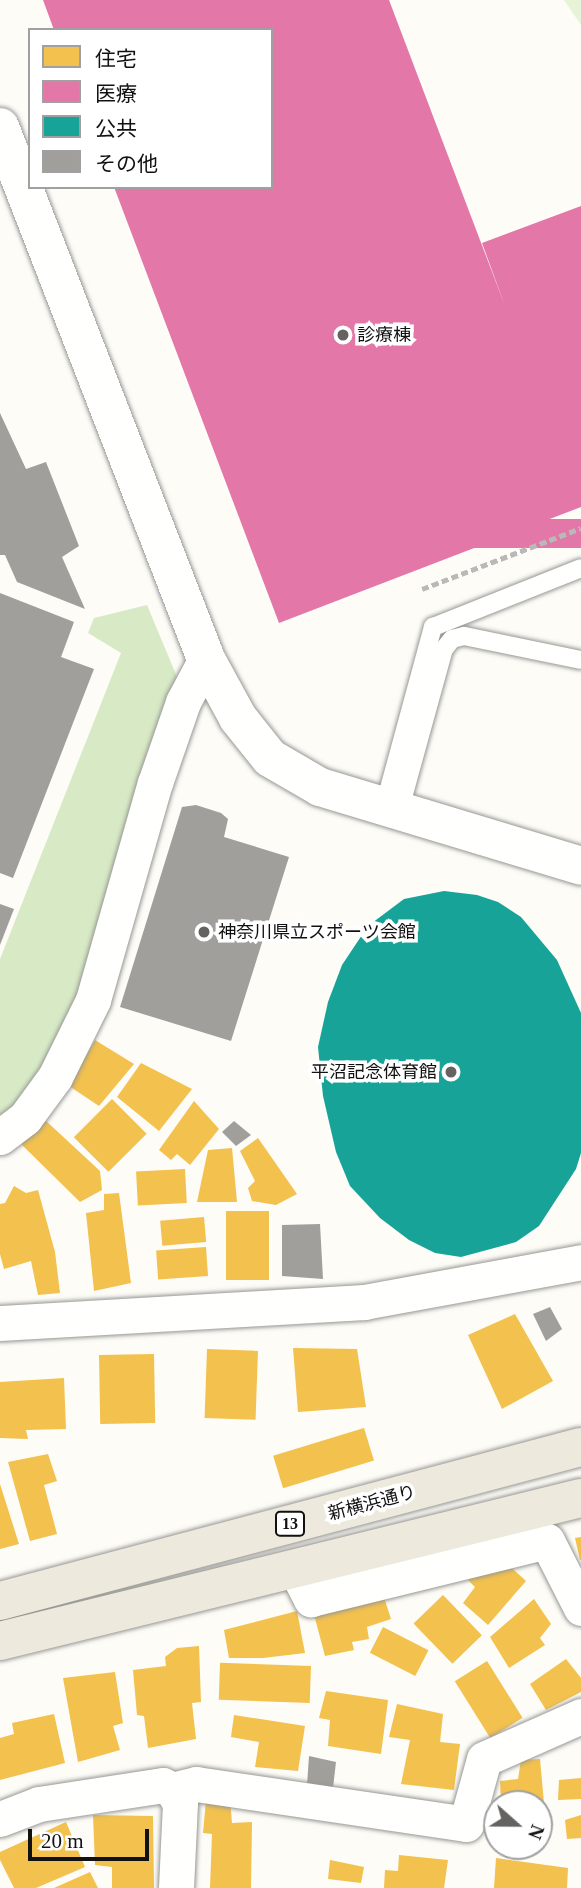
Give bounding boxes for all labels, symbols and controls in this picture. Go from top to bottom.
legend [28,28,273,189]
text: 住宅 [95,47,137,71]
text: 医療 [95,82,137,106]
text: 公共 [95,117,137,141]
text: その他 [95,152,158,176]
place label: 診療棟 [357,324,411,346]
marker: 診療棟 [335,327,351,343]
place label: 神奈川県立スポーツ会館 [218,921,416,943]
marker: 神奈川県立スポーツ会館 [196,924,212,940]
place label: 平沼記念体育館 [311,1061,437,1083]
marker: 平沼記念体育館 [443,1064,459,1080]
street label: 新横浜通り [326,1481,418,1525]
road number: 13 [274,1512,306,1536]
north arrow [483,1790,553,1860]
scale bar [32,1814,152,1858]
text: N [524,1822,548,1842]
text: 20 m [41,1829,84,1853]

